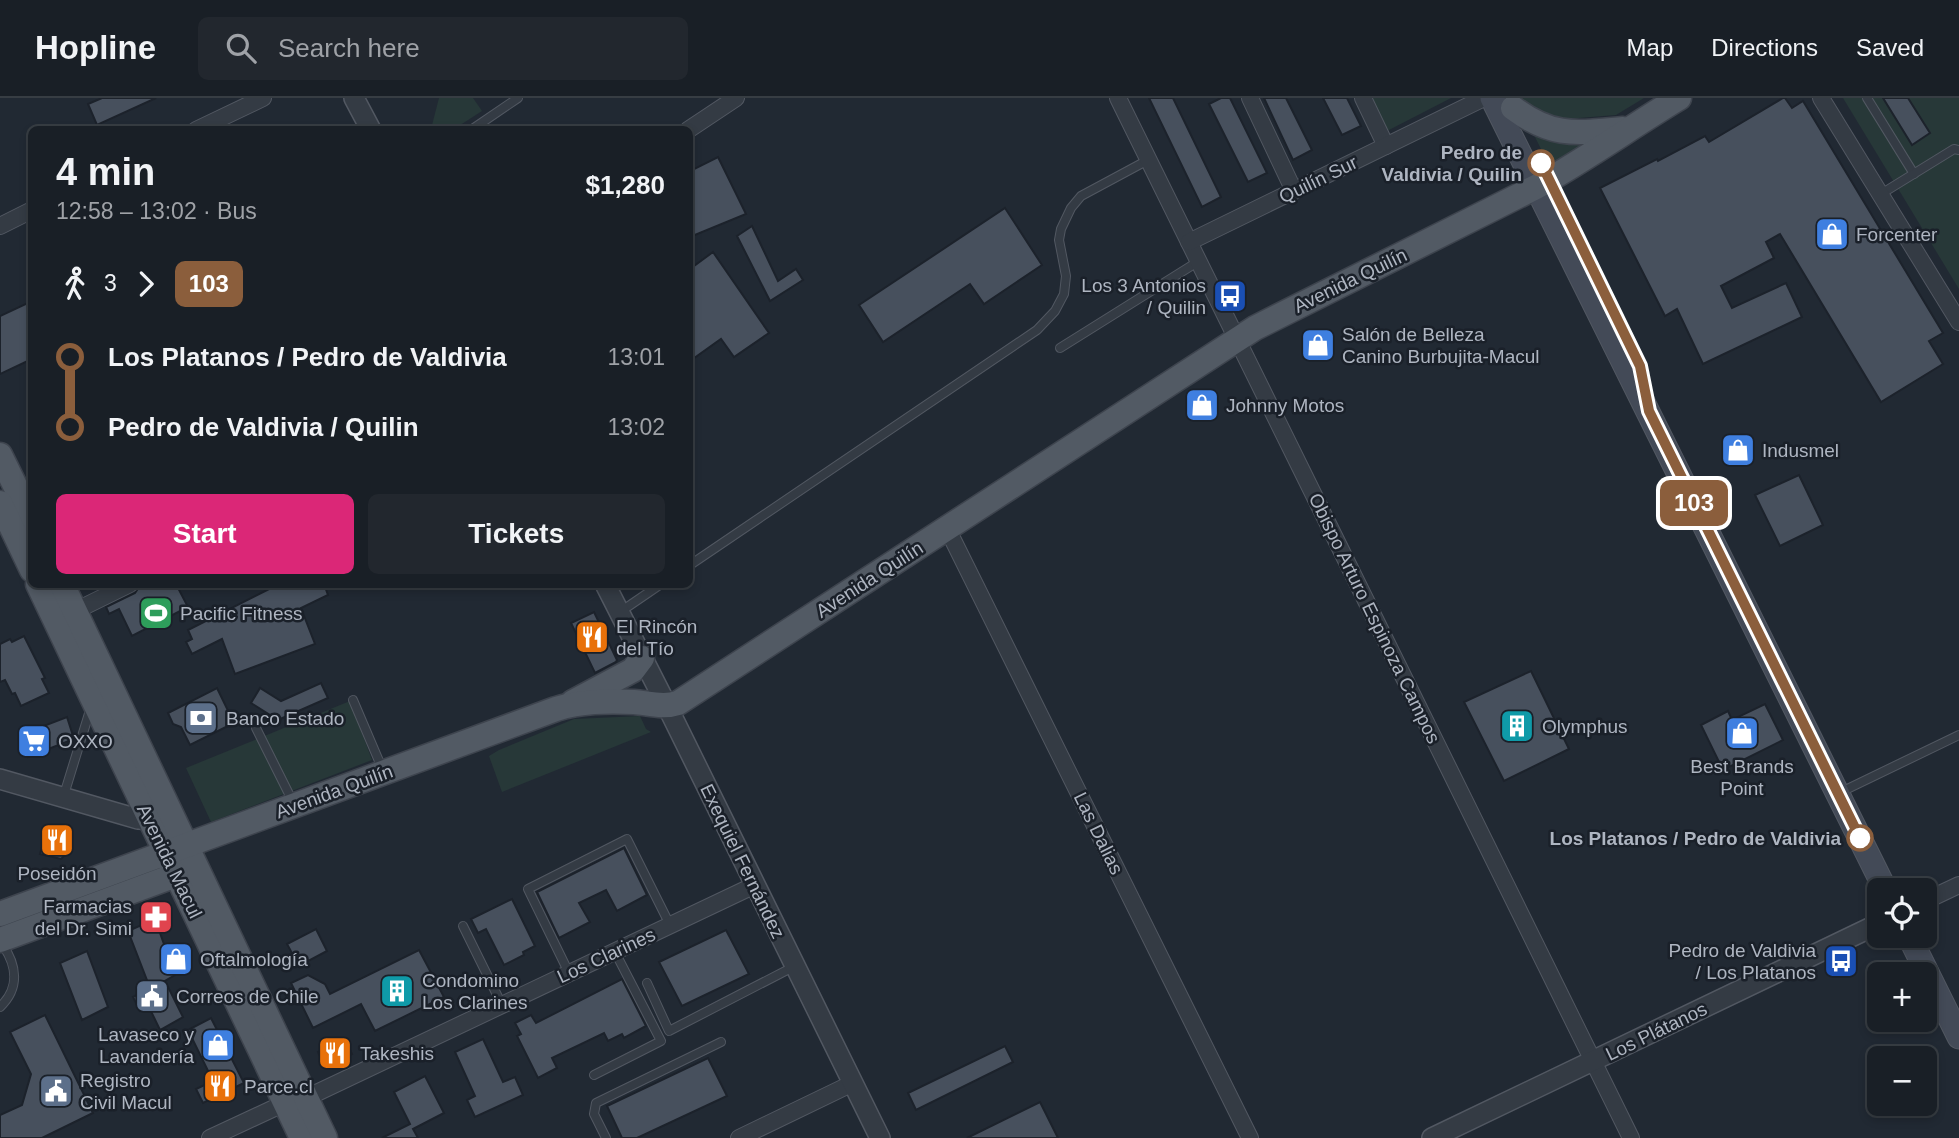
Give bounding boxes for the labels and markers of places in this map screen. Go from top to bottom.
place label: Pedro de Valdivia / Quilin [1382,142,1522,185]
marker: Pedro de Valdivia / Quilin [1528,150,1554,176]
shop icon: Forcenter [1813,215,1851,253]
place label: Forcenter [1856,224,1938,245]
place label: Los 3 Antonios / Quilin [1081,275,1206,318]
bus stop icon: Los 3 Antonios / Quilin [1211,277,1249,315]
place label: Salón de Belleza Canino Burbujita-Macul [1342,324,1540,367]
shop icon: Salón de Belleza Canino Burbujita-Macul [1299,326,1337,364]
shop icon: Johnny Motos [1183,386,1221,424]
place label: Johnny Motos [1226,395,1344,416]
shop icon: Indusmel [1719,431,1757,469]
place label: Indusmel [1762,440,1839,461]
sports icon: Pacific Fitness [137,594,175,632]
place label: Pacific Fitness [180,603,302,624]
place label: El Rincón del Tío [616,616,697,659]
restaurant icon: El Rincón del Tío [573,618,611,656]
bank icon: Banco Estado [182,699,220,737]
building icon: Olymphus [1498,707,1536,745]
place label: Banco Estado [226,708,344,729]
shop icon: Best Brands Point [1723,714,1761,752]
place label: Olymphus [1542,716,1628,737]
supermarket icon: OXXO [15,722,53,760]
place label: OXXO [58,731,113,752]
place label: Best Brands Point [1690,756,1794,799]
restaurant icon: Poseidón [38,821,76,859]
marker: Los Platanos / Pedro de Valdivia [1847,825,1873,851]
place label: Los Platanos / Pedro de Valdivia [1550,828,1841,849]
place label: Poseidón [17,863,97,884]
place label: Farmacias del Dr. Simi [35,896,132,939]
pharmacy icon: Farmacias del Dr. Simi [137,898,175,936]
shop icon: Oftalmología [157,940,195,978]
place label: Pedro de Valdivia / Los Platanos [1668,940,1816,983]
bus stop icon: Pedro de Valdivia / Los Platanos [1822,942,1860,980]
place label: Oftalmología [200,949,308,970]
place label: Condomino Los Clarines [422,970,528,1013]
building icon: Condomino Los Clarines [378,972,416,1010]
public building icon: Correos de Chile [133,977,171,1015]
place label: Correos de Chile [176,986,319,1007]
place label: Lavaseco y Lavandería [98,1024,194,1067]
shop icon: Lavaseco y Lavandería [199,1026,237,1064]
restaurant icon: Takeshis [316,1034,354,1072]
place label: Takeshis [360,1043,434,1064]
restaurant icon: Parce.cl [201,1067,239,1105]
place label: Registro Civil Macul [80,1070,172,1113]
public building icon: Registro Civil Macul [37,1072,75,1110]
place label: Parce.cl [244,1076,313,1097]

